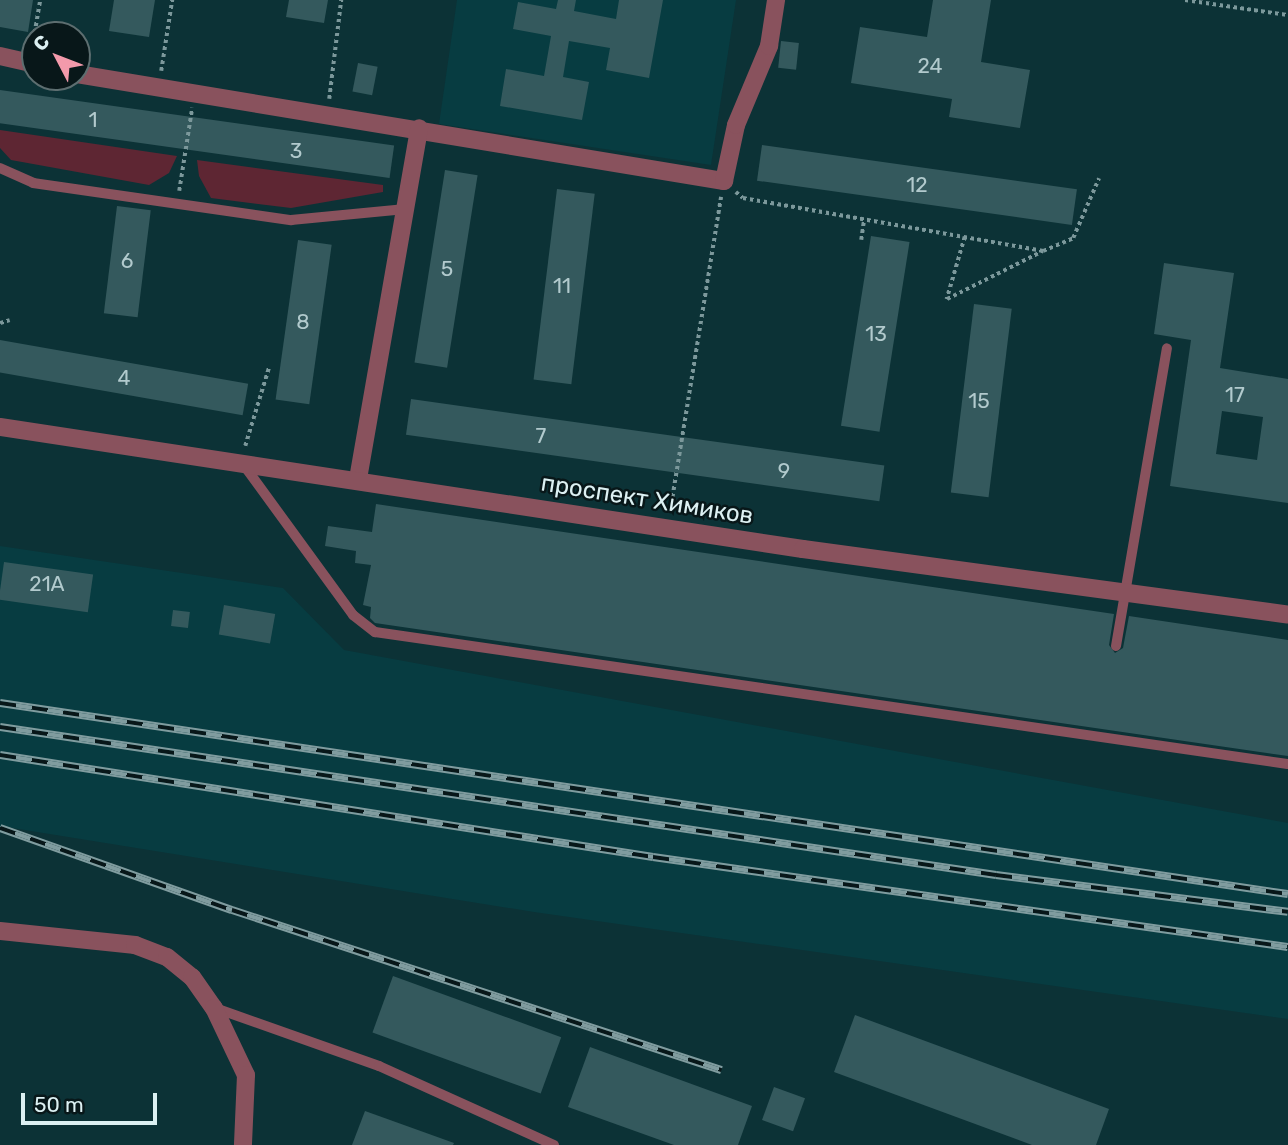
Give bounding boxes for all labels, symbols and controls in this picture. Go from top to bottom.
north arrow [21,21,91,91]
text: С [28,30,55,56]
house number: 24 [917,53,943,79]
house number: 1 [89,107,97,133]
house number: 3 [290,138,302,164]
house number: 12 [906,172,928,198]
house number: 6 [121,248,133,274]
house number: 5 [441,256,453,282]
house number: 11 [553,273,571,299]
house number: 8 [296,309,310,335]
house number: 13 [865,321,887,347]
house number: 4 [117,365,131,391]
house number: 17 [1225,382,1245,408]
house number: 15 [968,388,990,414]
house number: 7 [536,423,546,449]
house number: 9 [778,458,790,484]
street label: проспект Химиков [539,469,755,531]
house number: 21А [29,571,65,597]
scale bar [24,1078,161,1122]
text: 50 m [34,1092,84,1117]

